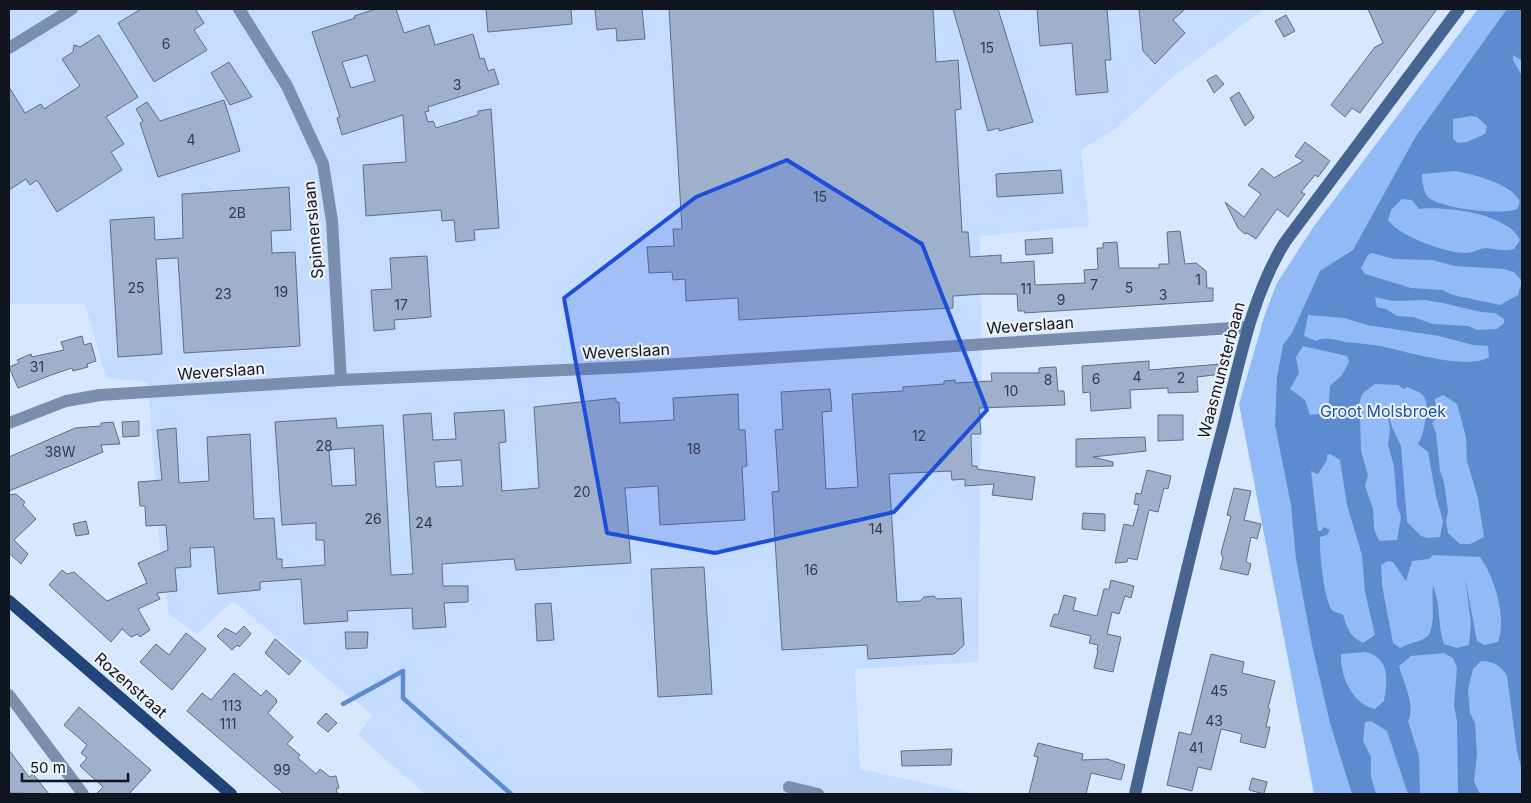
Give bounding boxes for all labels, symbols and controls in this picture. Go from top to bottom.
house number: 6 [162,35,170,52]
house number: 15 [980,39,994,56]
house number: 3 [453,76,461,93]
house number: 4 [186,131,196,148]
street label: Spinnerslaan [299,180,327,280]
house number: 15 [813,188,827,205]
house number: 2B [228,204,246,221]
house number: 1 [1195,271,1201,288]
house number: 7 [1090,276,1098,293]
house number: 25 [127,279,145,296]
house number: 5 [1125,279,1133,296]
house number: 11 [1020,280,1032,297]
house number: 19 [274,283,288,300]
house number: 23 [214,285,232,302]
house number: 3 [1159,286,1167,303]
house number: 9 [1057,291,1065,308]
house number: 17 [394,296,408,313]
street label: Waasmunsterbaan [1193,299,1249,441]
street label: Weverslaan [986,312,1074,338]
street label: Weverslaan [582,339,670,363]
house number: 31 [30,358,44,375]
street label: Weverslaan [177,358,265,384]
house number: 4 [1132,368,1142,385]
house number: 2 [1177,369,1185,386]
house number: 6 [1092,370,1100,387]
house number: 8 [1044,371,1052,388]
house number: 10 [1004,382,1018,399]
park label: Groot Molsbroek [1320,401,1446,421]
house number: 12 [912,427,926,444]
house number: 28 [315,437,333,454]
house number: 18 [687,440,701,457]
house number: 38W [44,443,76,460]
house number: 20 [573,483,591,500]
house number: 26 [364,510,382,527]
house number: 24 [415,514,433,531]
house number: 14 [869,520,883,537]
house number: 16 [804,561,818,578]
street label: Rozenstraat [91,648,171,722]
house number: 45 [1210,682,1228,699]
house number: 113 [222,697,242,714]
house number: 43 [1205,712,1223,729]
house number: 111 [219,715,237,732]
house number: 41 [1189,739,1203,756]
scale bar [22,750,129,782]
text: 50 m [30,758,66,777]
house number: 99 [273,761,291,778]

